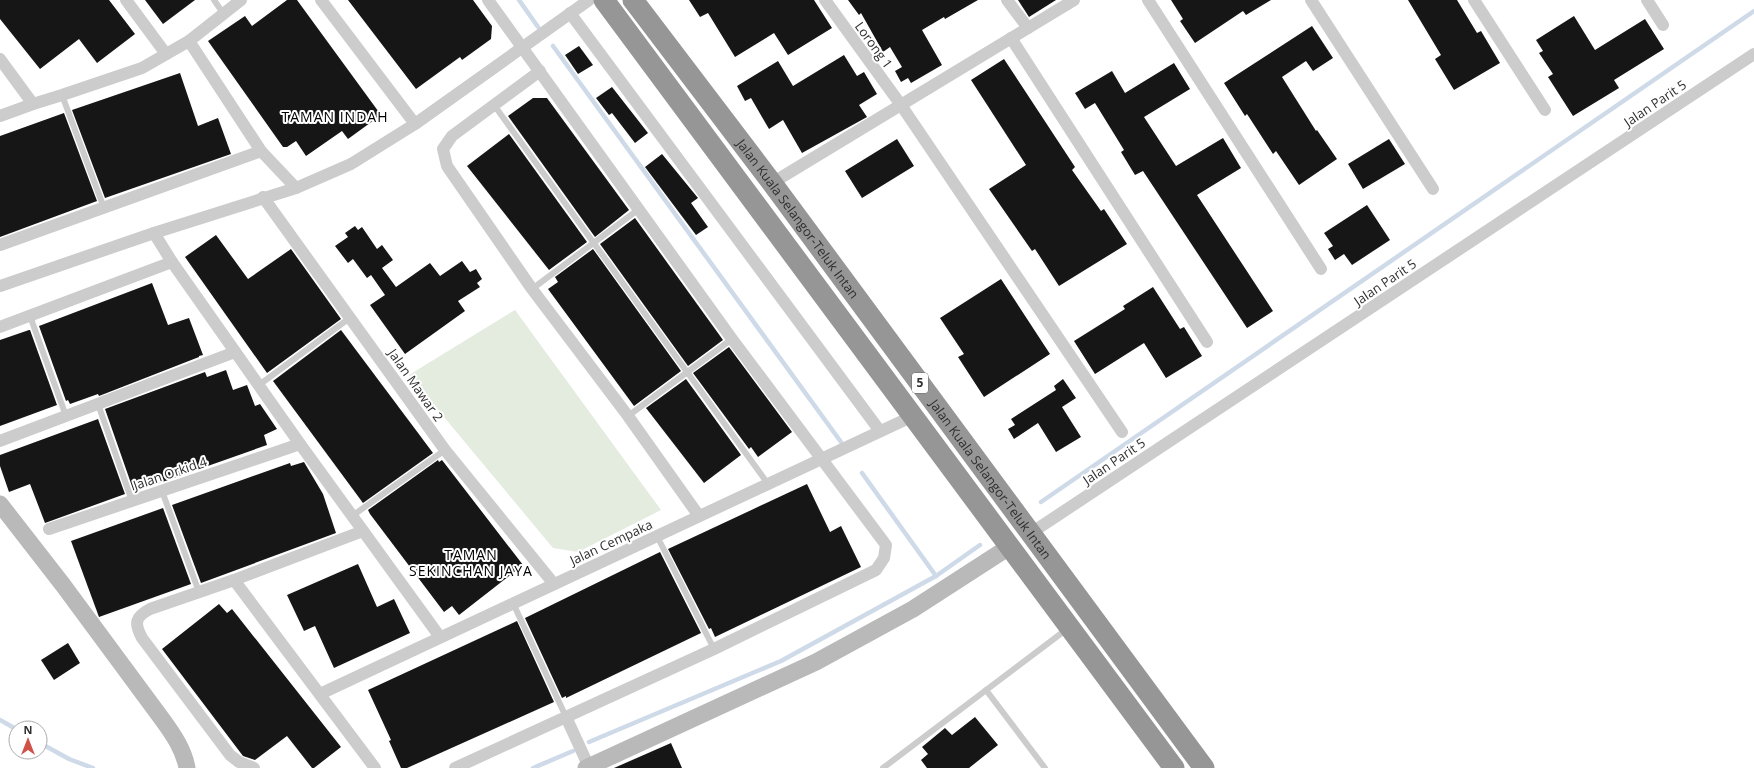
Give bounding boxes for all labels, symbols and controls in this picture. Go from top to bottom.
street label: Lorong 1 [851,18,897,72]
street label: Jalan Parit 5 [1619,76,1690,132]
district label: TAMAN INDAH [282,107,388,126]
street label: Jalan Kuala Selangor-Teluk Intan [731,134,863,302]
street label: Jalan Parit 5 [1349,255,1420,311]
street label: Jalan Mawar 2 [383,343,448,425]
road number: 5 [912,373,928,393]
street label: Jalan Kuala Selangor-Teluk Intan [924,394,1056,563]
street label: Jalan Parit 5 [1078,434,1149,490]
street label: Jalan Orkid 4 [129,452,210,495]
street label: Jalan Cempaka [565,515,655,570]
district label: TAMAN SEKINCHAN JAYA [409,545,533,580]
north arrow [8,720,48,760]
text: N [24,722,32,737]

